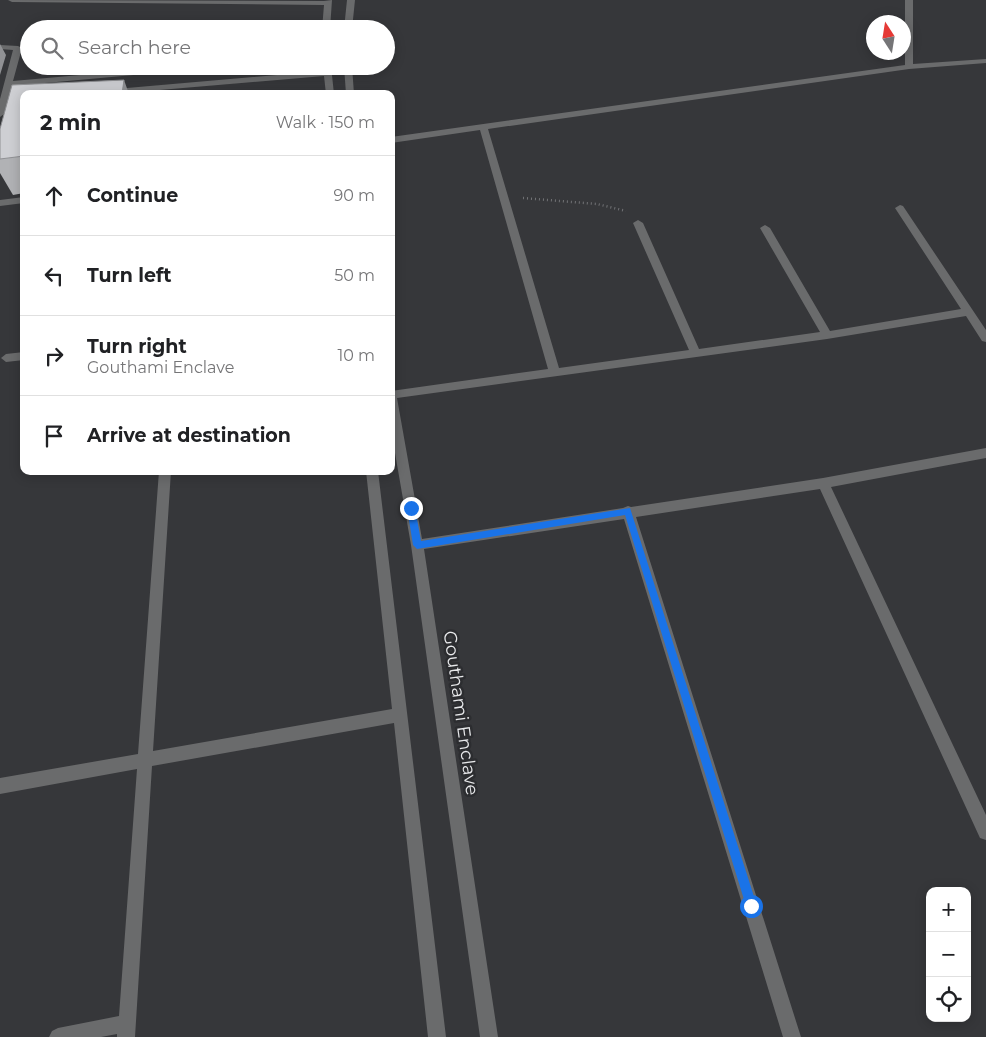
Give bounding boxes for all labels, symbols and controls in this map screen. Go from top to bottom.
north arrow [866,15,911,60]
search box [20,20,395,75]
icon: search [38,34,66,62]
text: Search here [78,36,191,59]
text: 2 min [40,110,101,135]
text: Walk · 150 m [276,113,375,132]
icon: ahead [40,182,68,210]
text: Continue [87,184,178,207]
text: 90 m [333,186,375,205]
icon: left [40,262,68,290]
text: Turn left [87,264,172,287]
text: 50 m [334,266,375,285]
text: Turn right [87,335,187,358]
icon: right [40,342,68,370]
text: 10 m [337,346,375,365]
text: Gouthami Enclave [87,358,234,377]
icon: arrive [40,422,68,450]
text: Arrive at destination [87,424,291,447]
route end [400,497,423,520]
street label: Gouthami Enclave [439,629,483,797]
map controls [926,887,971,1022]
button: + [926,887,971,932]
route start [740,895,763,918]
button: − [926,932,971,977]
button: locate [926,977,971,1022]

